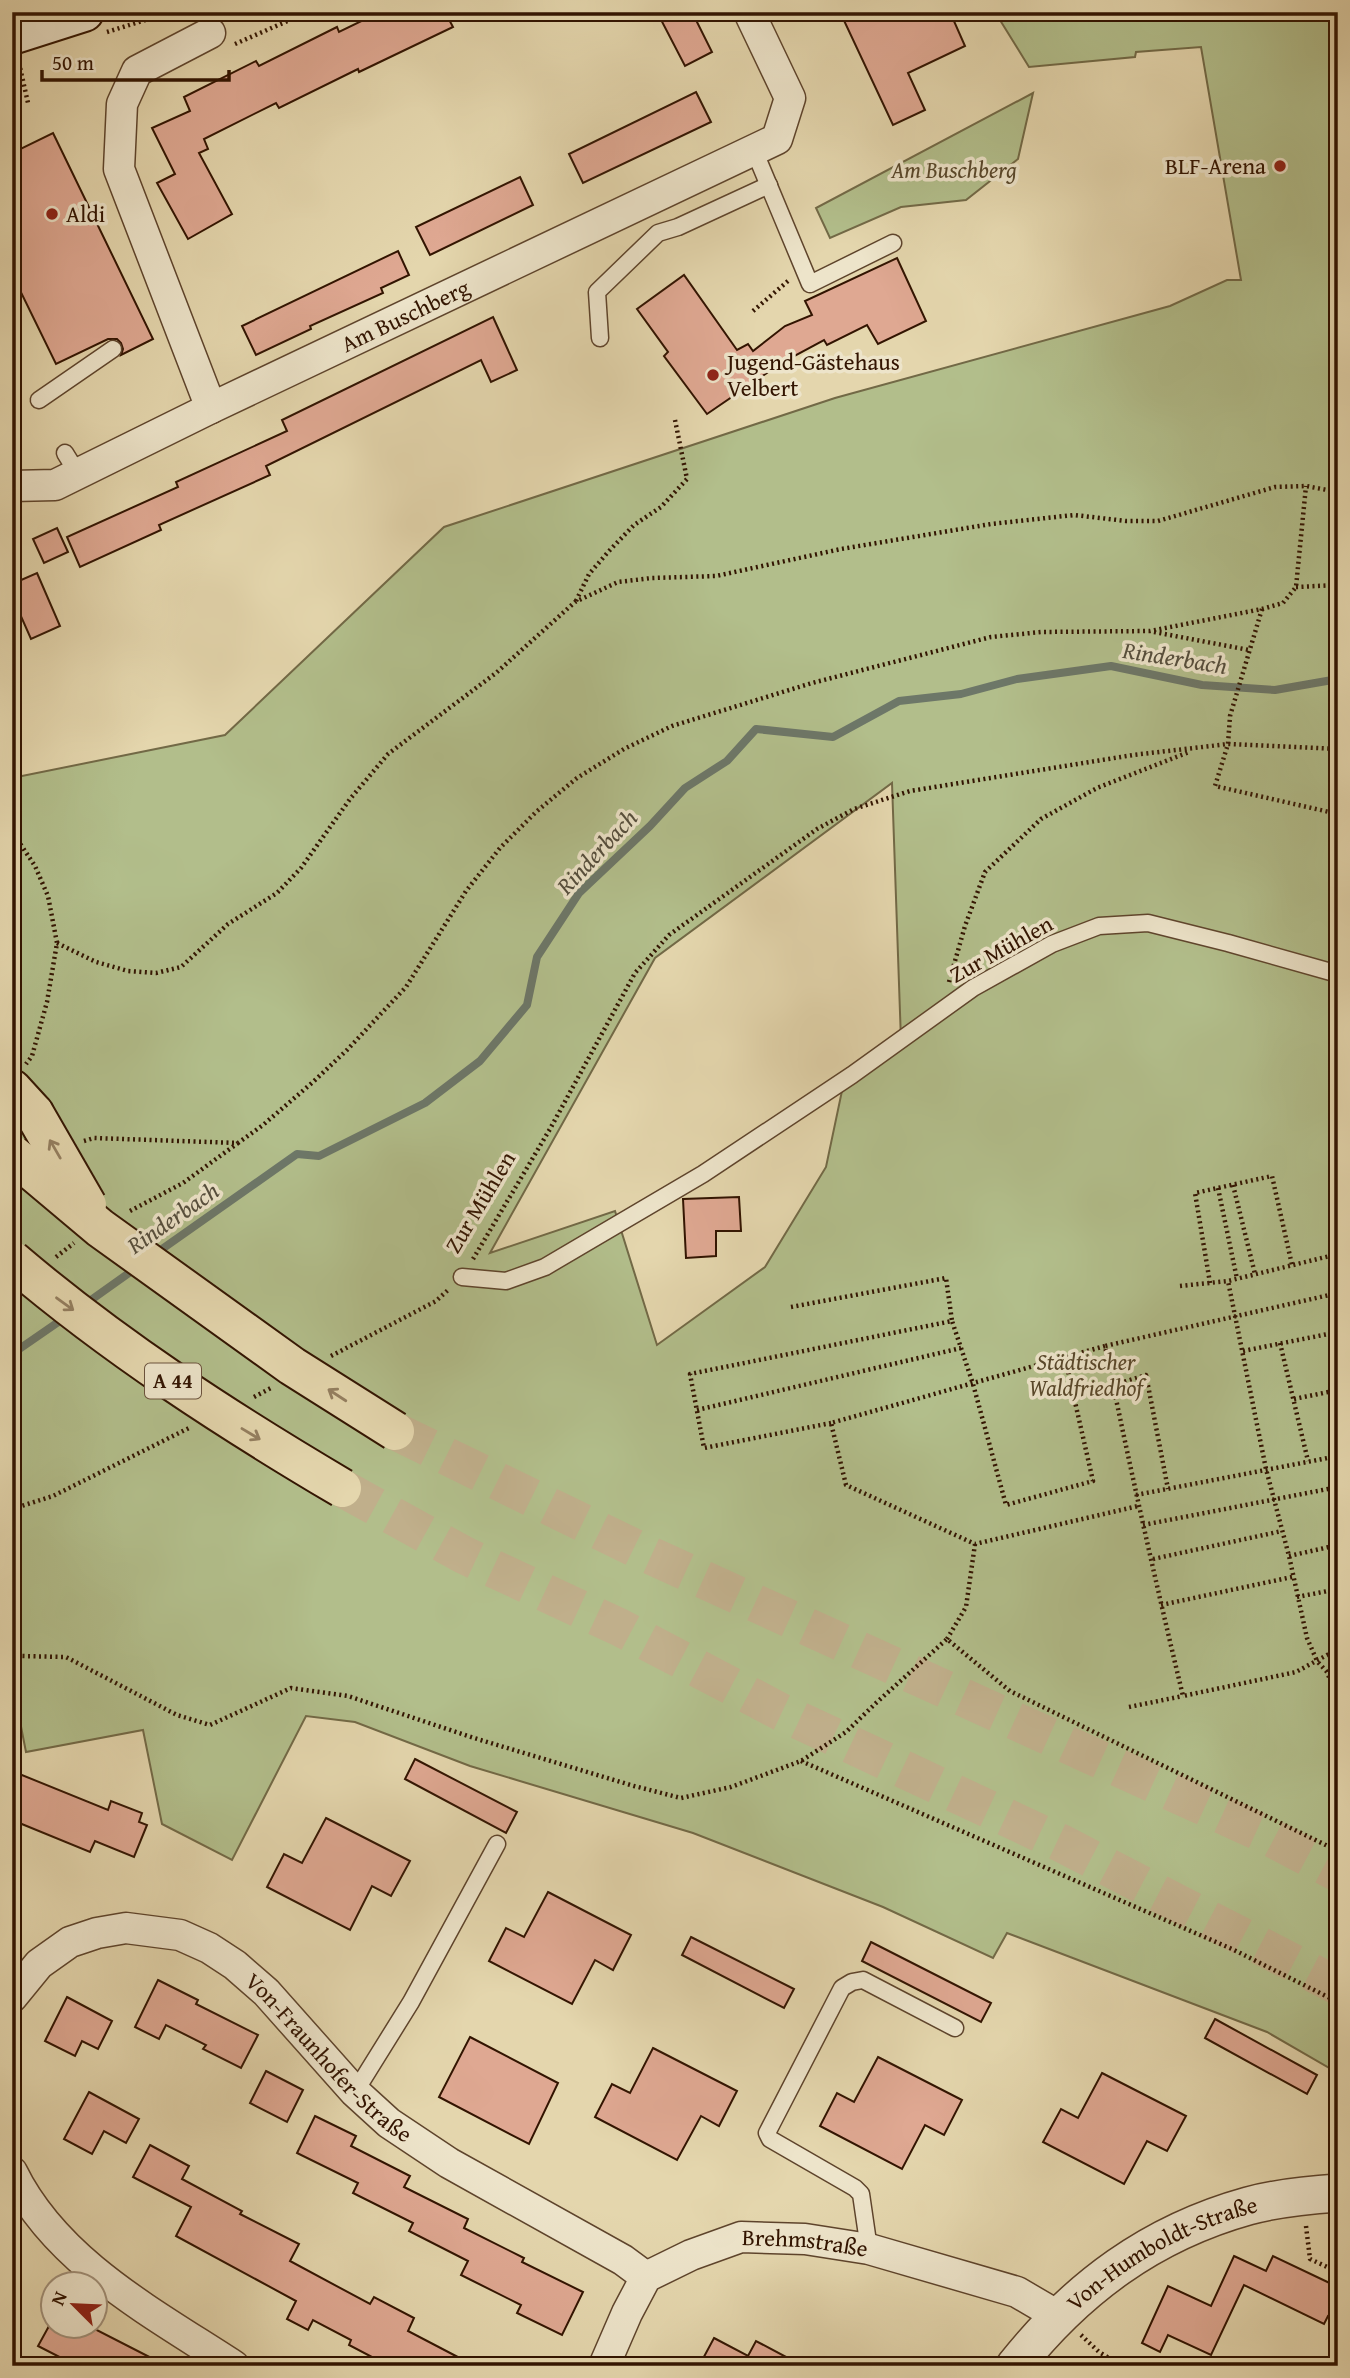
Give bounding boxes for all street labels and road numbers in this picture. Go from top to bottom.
street label: Am Buschberg [335,270,475,360]
street label: Zur Mühlen [943,907,1058,991]
street label: Zur Mühlen [436,1145,523,1259]
road number: A 44 [145,1364,201,1398]
street label: Von-Fraunhofer-Straße [239,1964,419,2150]
street label: Von-Humboldt-Straße [1059,2187,1261,2318]
street label: Brehmstraße [742,2220,870,2265]

